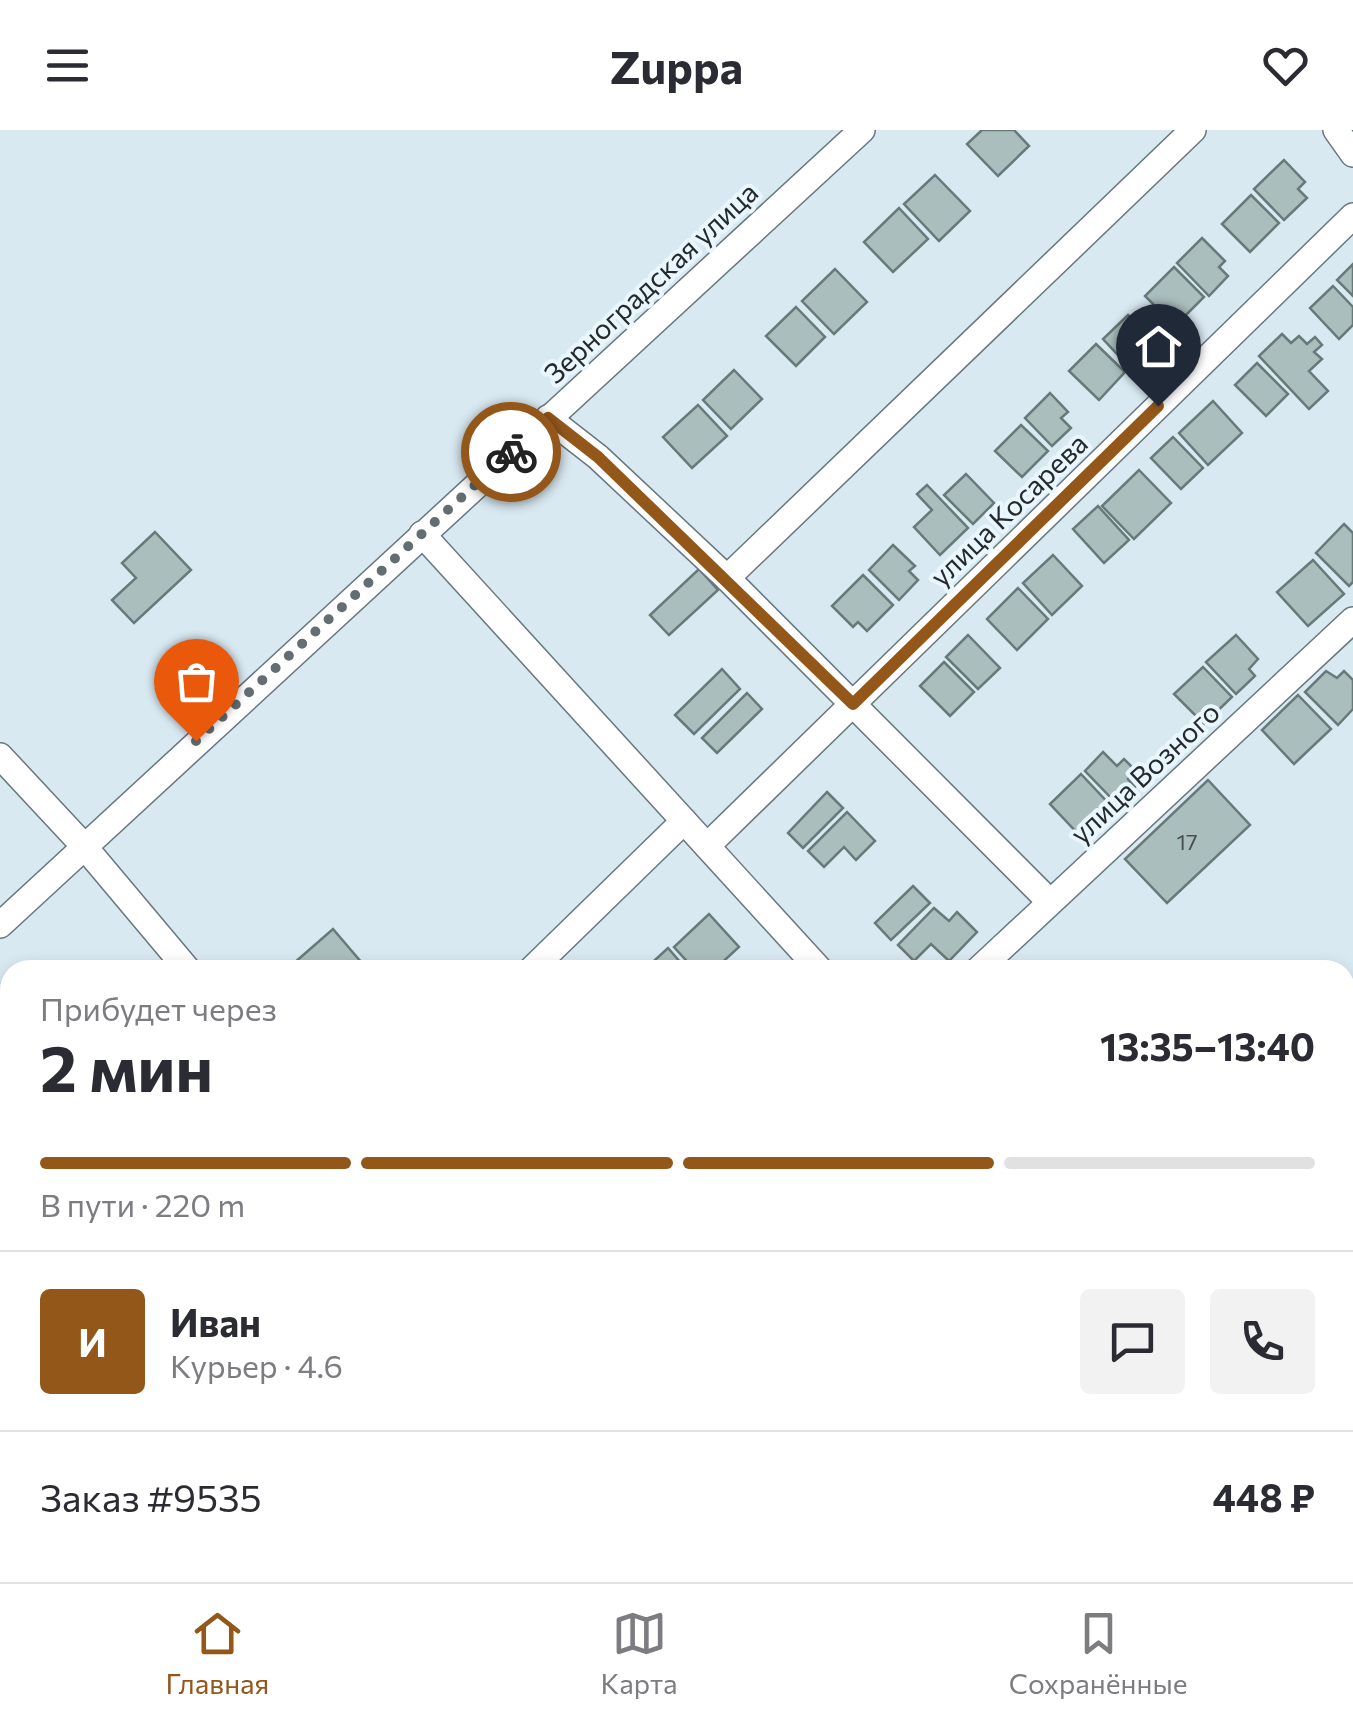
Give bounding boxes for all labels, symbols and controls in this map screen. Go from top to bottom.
icon: menu [40,38,95,93]
text: Zuppa [610,38,743,93]
icon: heart [1258,38,1313,93]
street label: Зерноградская улица [537,175,764,390]
pin [1116,304,1201,407]
icon: home [1131,319,1186,374]
courier [461,402,561,502]
icon: bike [484,425,539,480]
street label: улица Косарева [923,426,1094,593]
pin [154,639,239,742]
icon: bag [169,654,224,709]
street label: улица Возного [1063,694,1226,850]
house number: 17 [1176,828,1198,855]
text: Прибудет через [40,988,277,1028]
text: 13:35–13:40 [1100,1022,1315,1069]
text: 2 мин [40,1026,213,1105]
text: В пути · 220 m [40,1184,245,1224]
button: chat [1080,1289,1185,1394]
button: phone [1210,1289,1315,1394]
text: Иван [170,1298,261,1345]
text: И [78,1318,107,1365]
text: Курьер · 4.6 [170,1345,343,1385]
text: Заказ #9535 [40,1473,262,1520]
text: 448 ₽ [1213,1473,1315,1520]
tab: Главная [166,1606,269,1700]
tab: Карта [600,1606,678,1700]
tab: Сохранённые [1009,1606,1187,1700]

